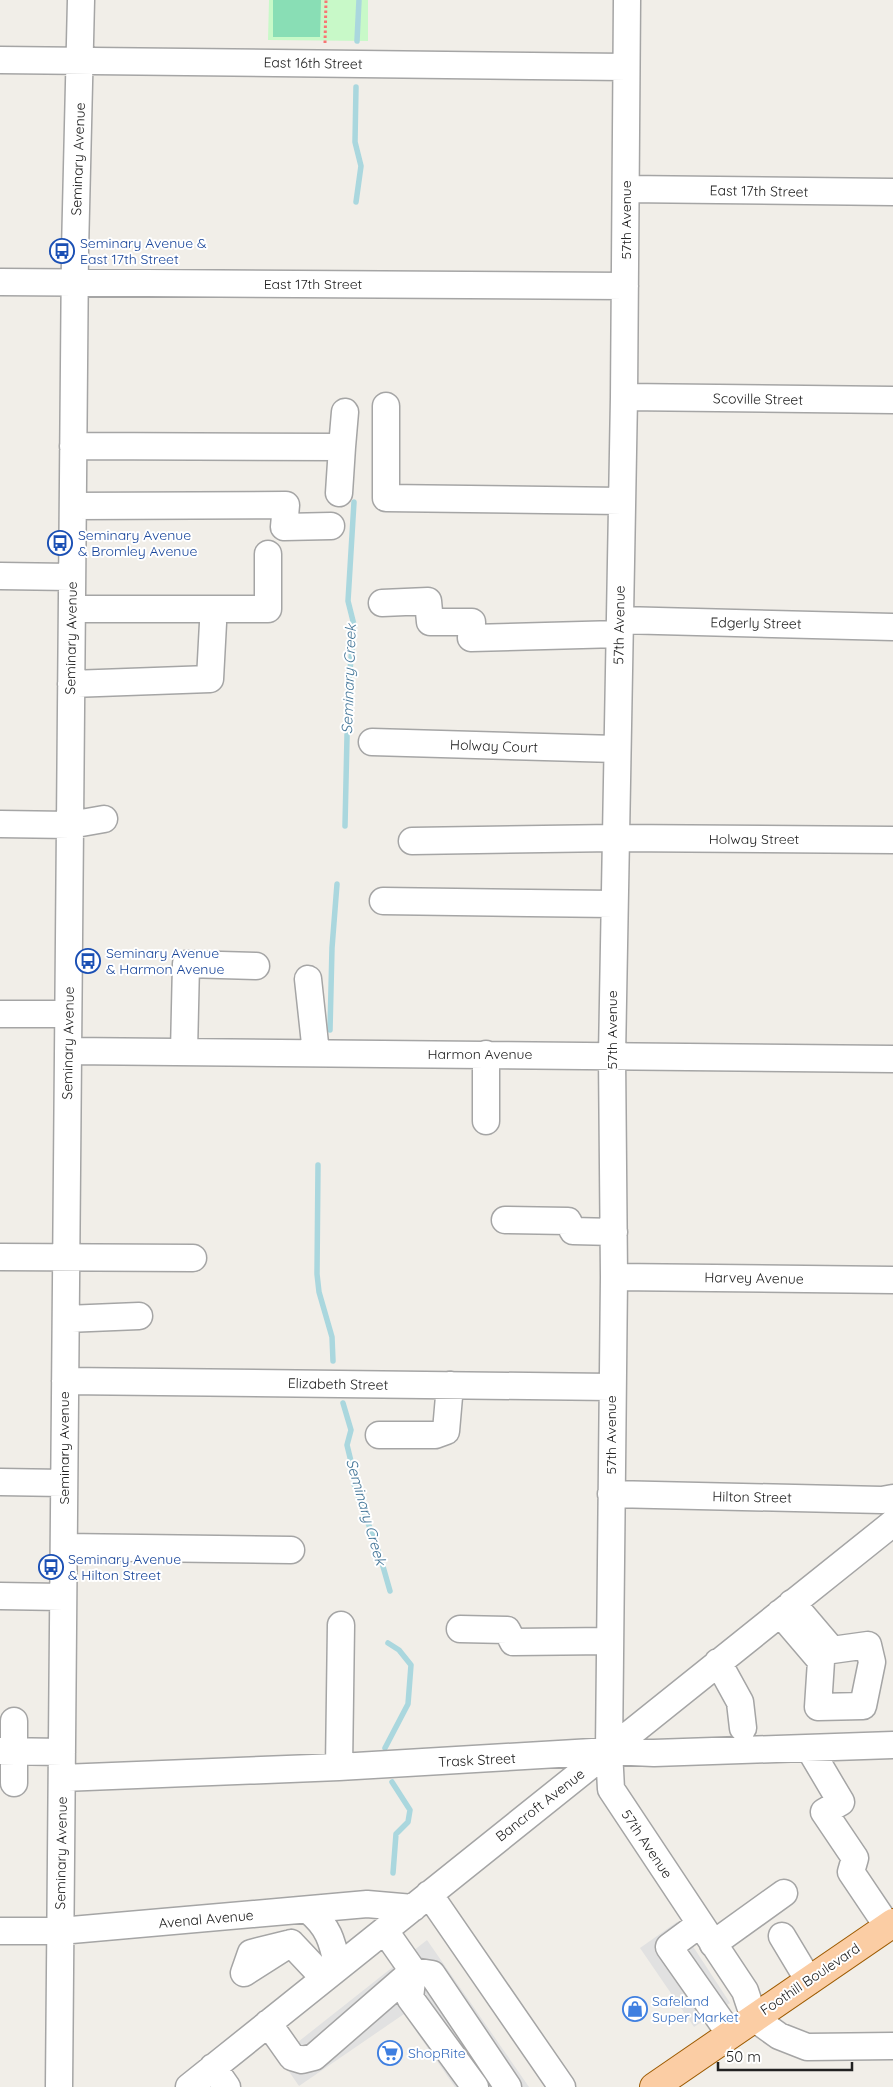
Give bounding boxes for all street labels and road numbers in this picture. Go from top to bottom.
street label: East 16th Street [263,53,363,73]
street label: Seminary Avenue [67,102,89,216]
street label: 57th Avenue [617,180,635,260]
street label: East 17th Street [709,181,809,201]
street label: East 17th Street [264,275,363,293]
street label: Scoville Street [713,389,804,409]
street label: Seminary Avenue [61,581,81,695]
street label: 57th Avenue [609,585,629,665]
street label: Edgerly Street [710,613,802,633]
street label: Holway Court [450,735,539,757]
street label: Holway Street [709,830,800,848]
street label: Seminary Avenue [58,986,78,1100]
street label: 57th Avenue [603,990,621,1070]
street label: Harmon Avenue [428,1045,533,1063]
street label: Harvey Avenue [704,1268,804,1288]
street label: Elizabeth Street [288,1374,389,1394]
street label: Seminary Avenue [55,1391,73,1505]
street label: 57th Avenue [602,1395,620,1475]
street label: Hilton Street [712,1487,792,1507]
street label: Trask Street [438,1749,516,1771]
street label: Bancroft Avenue [492,1765,588,1845]
street label: Seminary Avenue [51,1796,71,1910]
street label: 57th Avenue [617,1806,677,1882]
street label: Avenal Avenue [158,1906,254,1932]
street label: Foothill Boulevard [757,1939,863,2019]

